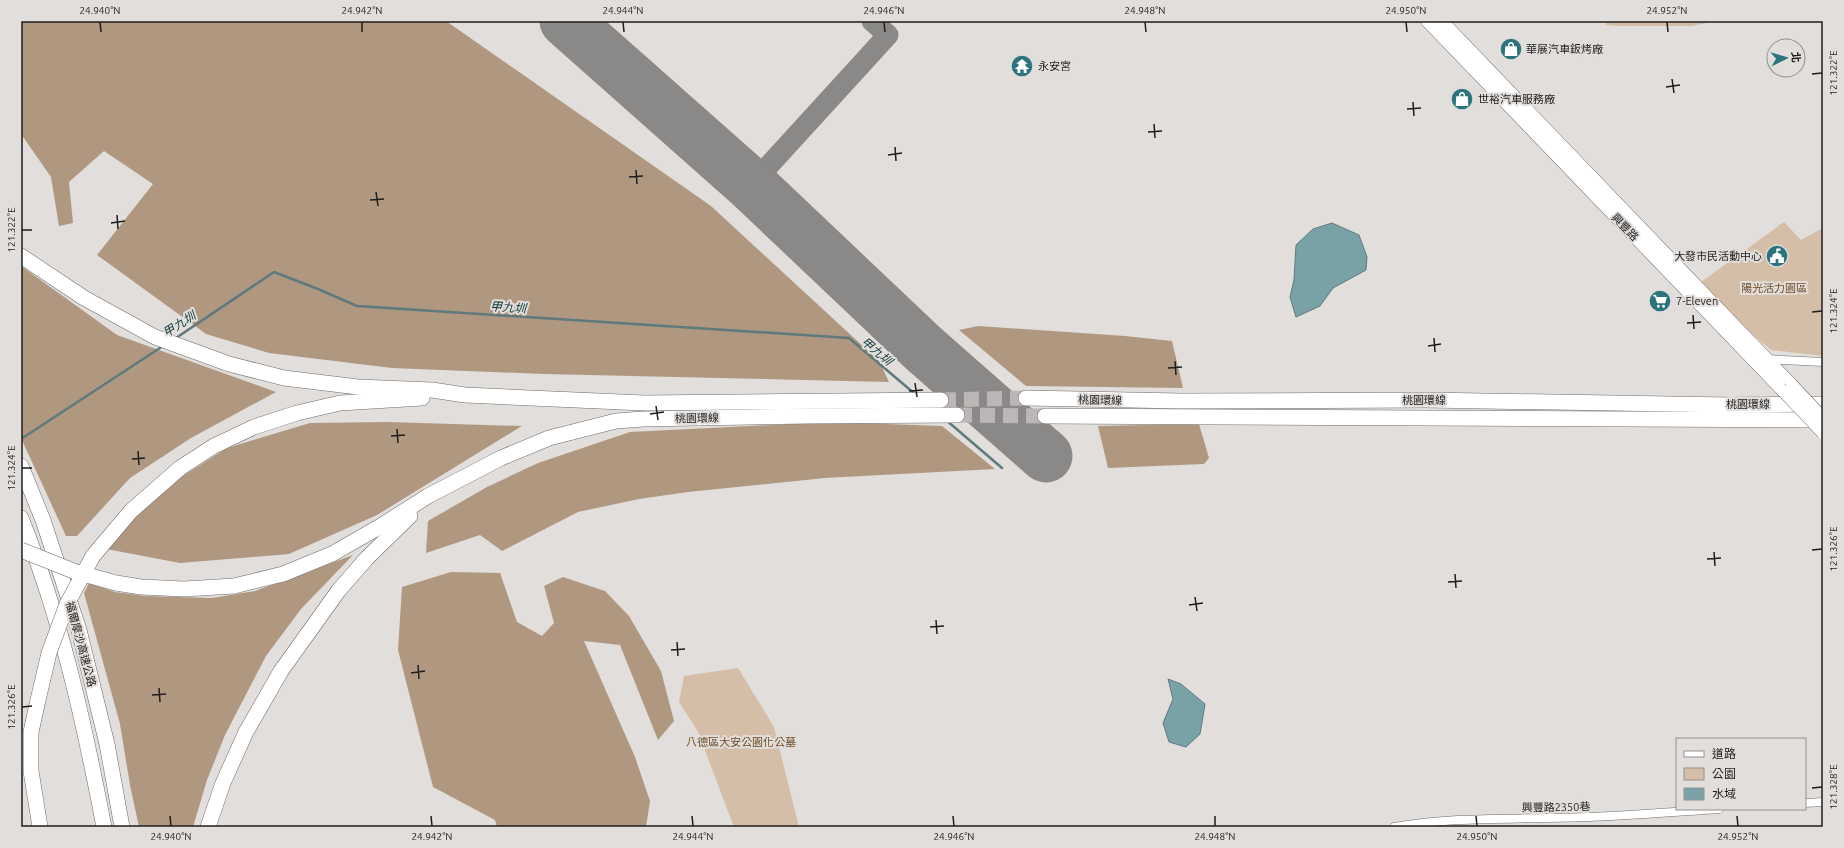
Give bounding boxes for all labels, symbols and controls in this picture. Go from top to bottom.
text: 24.940°N [79,5,121,16]
text: 24.942°N [341,5,383,16]
text: 24.944°N [602,5,644,16]
text: 24.946°N [863,5,905,16]
text: 24.948°N [1124,5,1166,16]
text: 24.950°N [1385,5,1427,16]
text: 24.952°N [1646,5,1688,16]
shop icon: 華展汽車鈑烤廠 [1498,36,1524,62]
north arrow [1766,38,1806,78]
place label: 華展汽車鈑烤廠 [1526,43,1603,55]
text: 121.322°E [1828,50,1839,96]
text: 北 [1790,51,1802,63]
temple icon: 永安宮 [1009,53,1035,79]
place label: 永安宮 [1038,60,1071,72]
shop icon: 世裕汽車服務廠 [1449,86,1475,112]
place label: 世裕汽車服務廠 [1478,93,1555,105]
text: 121.322°E [6,207,17,253]
street label: 興豐路 [1609,211,1641,243]
public building icon: 大發市民活動中心 [1764,243,1790,269]
place label: 大發市民活動中心 [1674,250,1762,262]
park label: 陽光活力園區 [1741,282,1807,294]
supermarket icon: 7-Eleven [1647,288,1673,314]
text: 121.324°E [1828,288,1839,334]
place label: 7-Eleven [1676,295,1718,307]
water label: 甲九圳 [490,299,528,315]
water label: 甲九圳 [160,308,199,339]
water label: 甲九圳 [859,334,896,369]
street label: 桃園環線 [1078,394,1122,406]
street label: 桃園環線 [1402,394,1446,406]
street label: 桃園環線 [1726,398,1770,410]
street label: 桃園環線 [675,412,719,424]
text: 121.324°E [6,445,17,491]
text: 121.326°E [1828,526,1839,572]
street label: 福爾摩沙高速公路 [64,600,98,688]
text: 121.326°E [6,684,17,730]
park label: 八德區大安公園化公墓 [686,736,796,748]
legend [1676,738,1806,810]
text: 道路 [1712,747,1736,760]
text: 121.328°E [1828,764,1839,810]
text: 公園 [1712,767,1736,780]
text: 水域 [1712,787,1736,800]
street label: 興豐路2350巷 [1521,800,1591,814]
text: 24.940°N [150,831,192,842]
text: 24.942°N [411,831,453,842]
text: 24.944°N [672,831,714,842]
text: 24.946°N [933,831,975,842]
text: 24.948°N [1194,831,1236,842]
text: 24.950°N [1456,831,1498,842]
text: 24.952°N [1717,831,1759,842]

